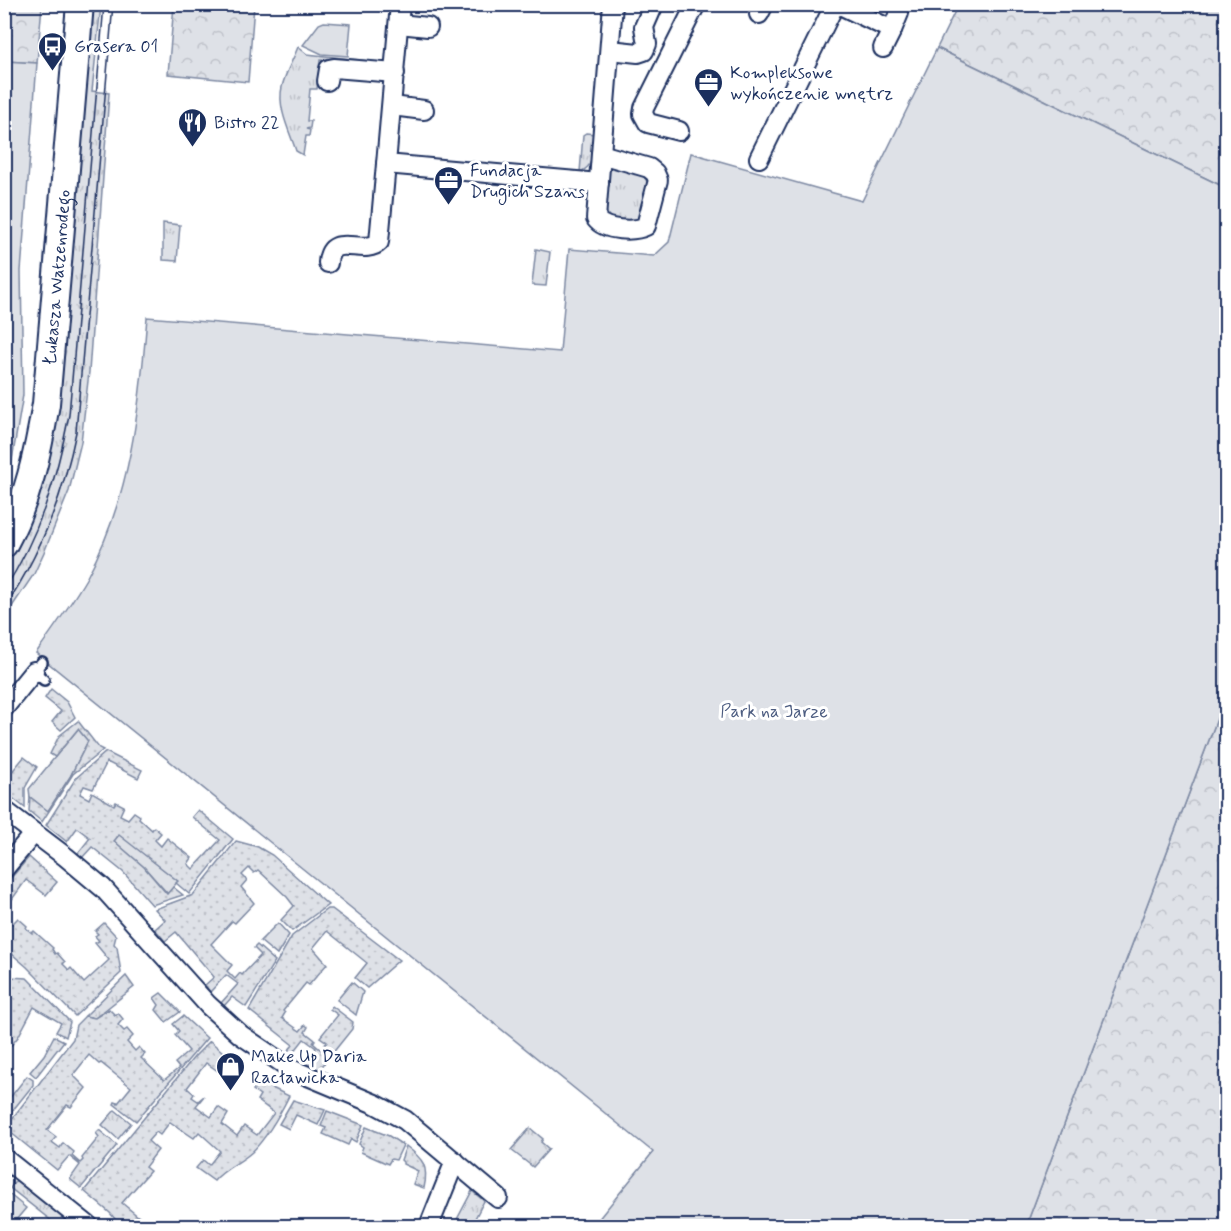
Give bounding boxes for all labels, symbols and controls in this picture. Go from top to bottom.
bus stop icon: Grasera 01 [37,30,69,72]
place label: Grasera 01 [74,35,158,59]
place label: Kompleksowe wykończenie wnętrz [730,61,893,106]
office icon: Kompleksowe wykończenie wnętrz [693,66,725,108]
restaurant icon: Bistro 22 [177,106,209,148]
place label: Bistro 22 [214,111,279,135]
place label: Fundacja Drugich Szans [470,159,585,205]
office icon: Fundacja Drugich Szans [433,164,465,206]
street label: Łukasza Watzenrodego [38,189,79,366]
park label: Park na Jarze [720,700,828,724]
place label: Make Up Daria Racławicka [251,1045,367,1090]
shop icon: Make Up Daria Racławicka [214,1050,246,1092]

